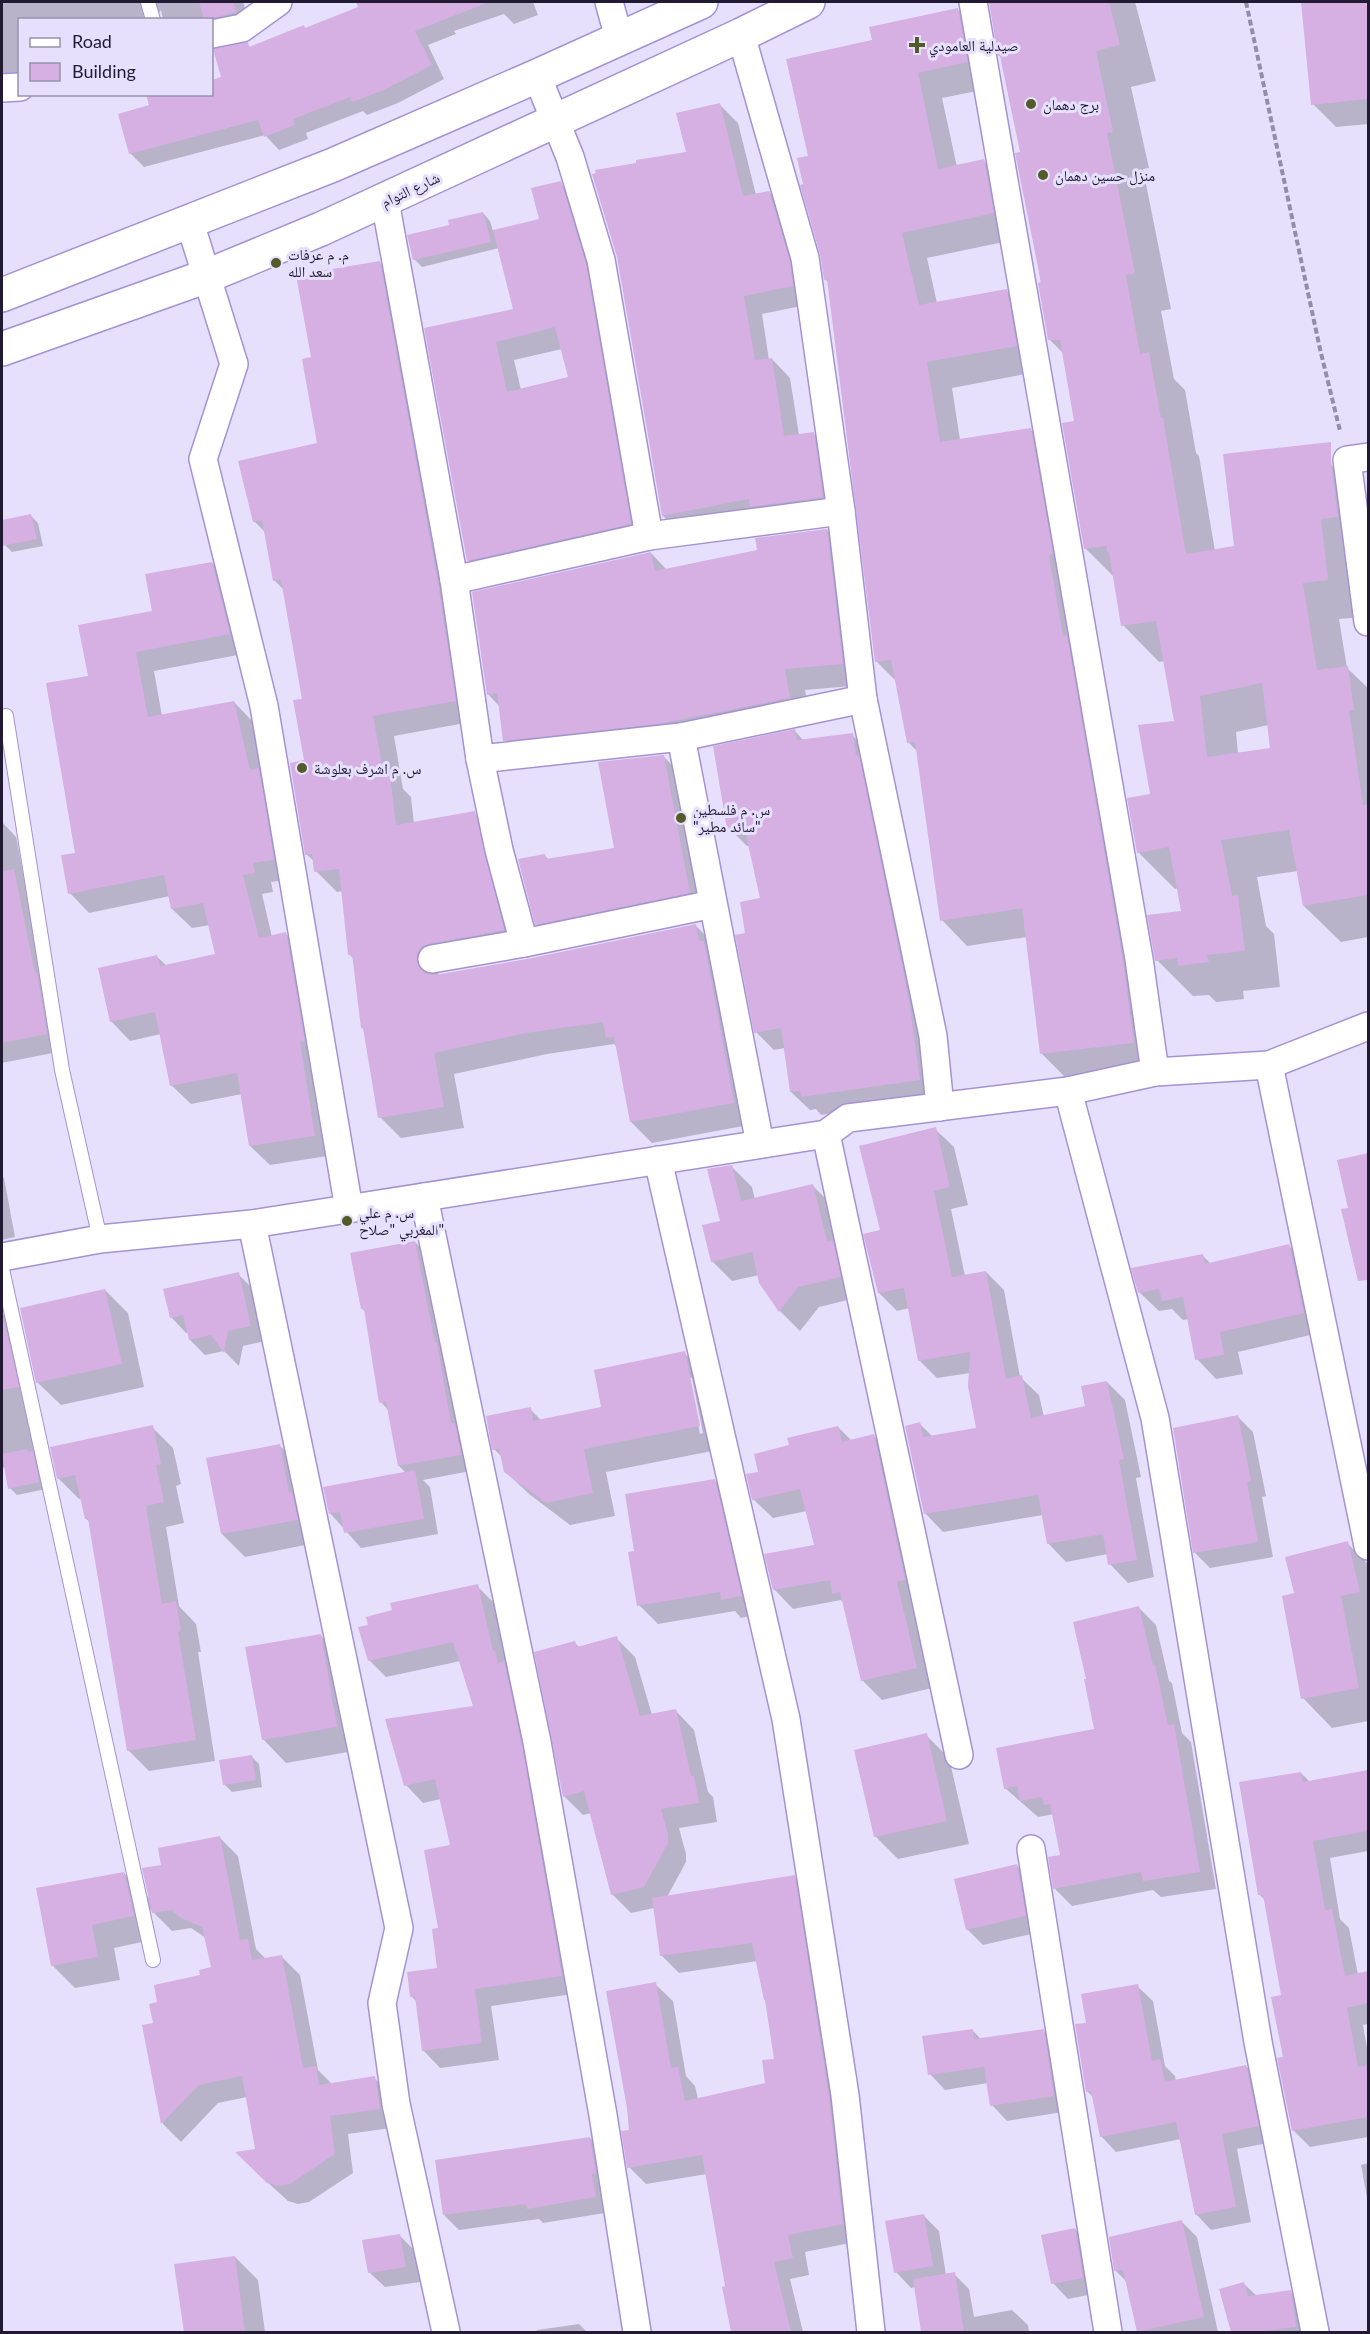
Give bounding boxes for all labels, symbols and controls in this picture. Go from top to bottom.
legend [18,18,213,96]
text: Road [72,30,112,52]
place label: صيدلية العامودي [929,36,1019,58]
marker: صيدلية العامودي [910,38,924,52]
text: Building [72,60,136,82]
place label: برج دهمان [1043,95,1099,115]
marker: برج دهمان [1024,97,1038,111]
place label: منزل حسين دهمان [1055,166,1155,186]
street label: شارع التوام [378,168,443,212]
marker: منزل حسين دهمان [1036,168,1050,182]
place label: م. م عرفات سعد الله [288,245,349,280]
marker: م. م عرفات سعد الله [269,256,283,270]
place label: س. م اشرف بعلوشة [314,759,422,779]
marker: س. م اشرف بعلوشة [295,761,309,775]
place label: س. م فلسطين "سائد مطير" [693,800,770,836]
marker: س. م فلسطين "سائد مطير" [674,811,688,825]
place label: س. م علي المغربي "صلاح" [359,1203,444,1242]
marker: س. م علي المغربي "صلاح" [340,1214,354,1228]

